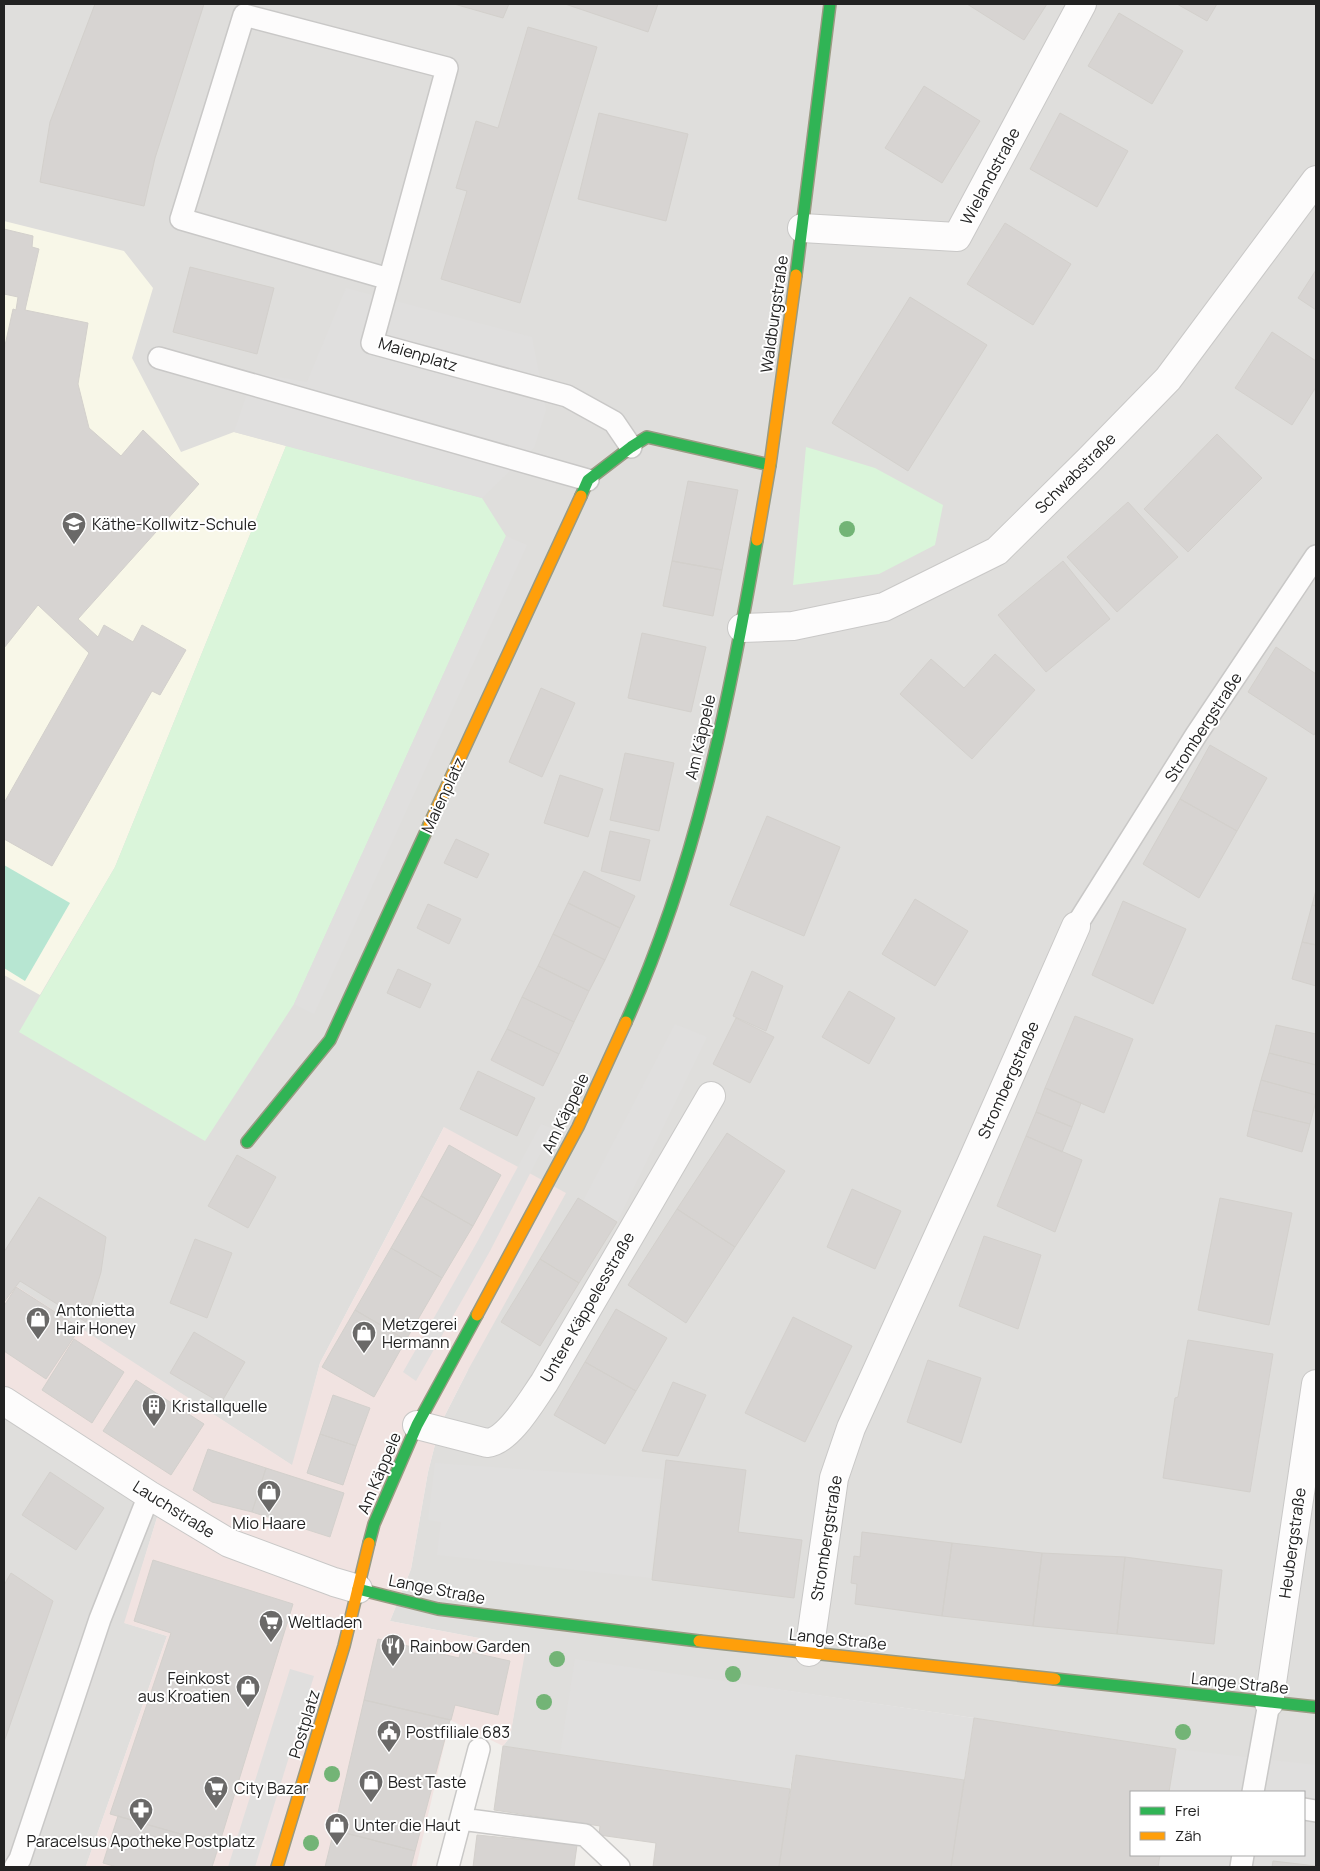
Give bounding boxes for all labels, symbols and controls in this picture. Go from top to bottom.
street label: Wielandstraße [955,123,1025,229]
street label: Waldburgstraße [755,254,793,374]
street label: Maienplatz [376,332,460,376]
street label: Schwabstraße [1030,428,1120,518]
school or university icon: Käthe-Kollwitz-Schule [61,511,87,545]
place label: Käthe-Kollwitz-Schule [92,513,257,535]
street label: Strombergstraße [1159,668,1247,786]
street label: Am Käppele [680,692,720,782]
street label: Maienplatz [416,753,470,837]
street label: Strombergstraße [972,1018,1044,1142]
street label: Am Käppele [536,1069,594,1157]
street label: Untere Käppelesstraße [535,1228,639,1386]
place label: Antonietta Hair Honey [56,1299,137,1339]
shop icon: Antonietta Hair Honey [25,1306,51,1340]
place label: Metzgerei Hermann [382,1313,457,1353]
shop icon: Metzgerei Hermann [351,1320,377,1354]
building icon: Kristallquelle [141,1393,167,1427]
place label: Kristallquelle [172,1395,267,1417]
street label: Am Käppele [352,1429,406,1517]
street label: Strombergstraße [805,1474,847,1602]
street label: Lauchstraße [129,1475,219,1543]
shop icon: Mio Haare [256,1479,282,1513]
street label: Heubergstraße [1273,1486,1311,1600]
place label: Mio Haare [232,1512,306,1534]
street label: Lange Straße [387,1569,487,1609]
supermarket icon: Weltladen [258,1609,284,1643]
place label: Weltladen [288,1611,362,1633]
street label: Lange Straße [788,1623,888,1655]
restaurant icon: Rainbow Garden [380,1633,406,1667]
place label: Rainbow Garden [410,1635,530,1657]
place label: Feinkost aus Kroatien [138,1667,230,1707]
street label: Lange Straße [1190,1667,1290,1699]
shop icon: Feinkost aus Kroatien [235,1674,261,1708]
street label: Postplatz [283,1687,325,1761]
public building icon: Postfiliale 683 [376,1719,402,1753]
place label: Postfiliale 683 [406,1721,510,1743]
shop icon: Best Taste [358,1769,384,1803]
place label: Best Taste [388,1771,466,1793]
supermarket icon: City Bazar [203,1775,229,1809]
place label: City Bazar [234,1777,309,1799]
legend [1130,1791,1305,1856]
pharmacy icon: Paracelsus Apotheke Postplatz [128,1797,154,1831]
text: Frei [1175,1800,1200,1821]
shop icon: Unter die Haut [324,1812,350,1846]
place label: Unter die Haut [354,1814,461,1836]
text: Zäh [1175,1825,1202,1846]
place label: Paracelsus Apotheke Postplatz [26,1830,256,1852]

